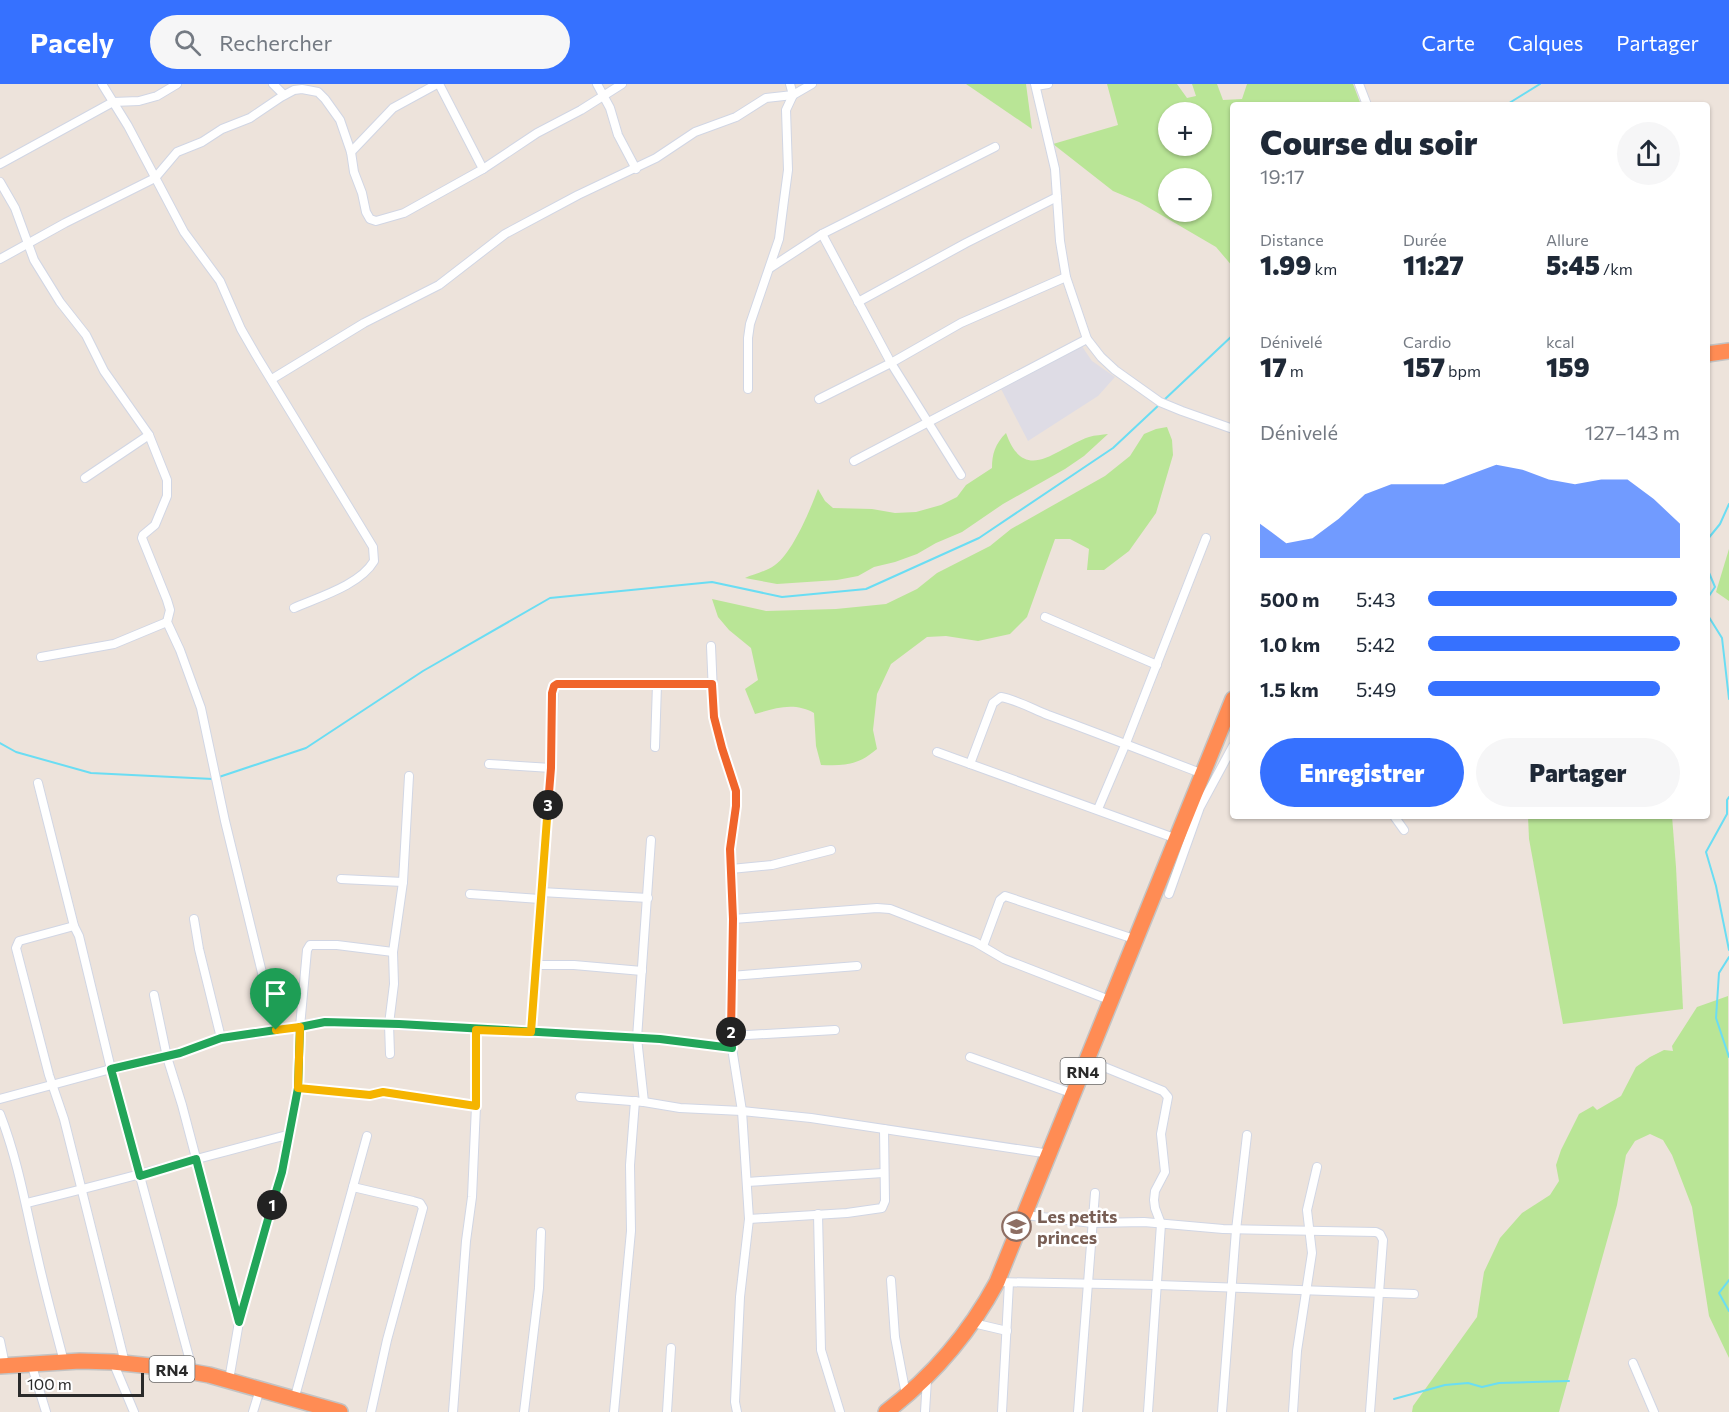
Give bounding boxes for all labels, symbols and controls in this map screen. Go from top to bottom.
search box [150,15,570,69]
text: Pacely [30,25,114,59]
icon: search [171,26,204,59]
text: Rechercher [219,29,332,56]
text: Carte [1422,30,1475,55]
text: Calques [1508,30,1583,55]
text: Partager [1616,30,1699,55]
map controls [1158,102,1212,222]
button: + [1158,102,1212,156]
text: Course du soir [1260,121,1478,162]
button: share [1617,122,1680,185]
text: 19:17 [1260,164,1305,188]
button: − [1158,168,1212,222]
text: Distance [1260,230,1324,249]
text: Durée [1403,230,1447,249]
text: Allure [1546,230,1589,249]
text: 1.99 [1260,249,1311,280]
text: 11:27 [1403,249,1464,280]
text: 5:45 [1546,249,1600,280]
text: km [1311,259,1337,278]
text: /km [1600,259,1633,278]
text: Dénivelé [1260,332,1322,351]
text: Cardio [1403,332,1451,351]
text: kcal [1546,332,1575,351]
text: 17 [1260,351,1287,382]
text: 157 [1403,351,1445,382]
text: 159 [1546,351,1590,382]
text: m [1287,361,1304,380]
text: bpm [1445,361,1481,380]
text: Dénivelé [1260,420,1338,444]
text: 127–143 m [1585,420,1680,444]
text: 500 m [1260,587,1320,611]
text: 5:43 [1356,587,1396,611]
text: 1.0 km [1260,632,1320,656]
text: 5:42 [1356,632,1395,656]
text: 1.5 km [1260,677,1319,701]
text: 5:49 [1356,677,1396,701]
button: Enregistrer [1260,738,1464,807]
button: Partager [1476,738,1680,807]
pin: 3 [533,790,563,820]
text: 3 [543,795,553,814]
pin [250,968,301,1030]
icon: arrive [259,977,292,1010]
pin: 2 [716,1017,746,1047]
text: 2 [726,1022,736,1041]
road number: RN4 [1060,1058,1106,1084]
pin: 1 [257,1190,287,1220]
text: 1 [268,1195,276,1214]
place label: Les petits princes [1037,1205,1117,1248]
school or university icon: Les petits princes [1000,1210,1032,1242]
road number: RN4 [150,1356,195,1382]
scale bar [18,1370,144,1398]
text: 100 m [27,1374,72,1393]

